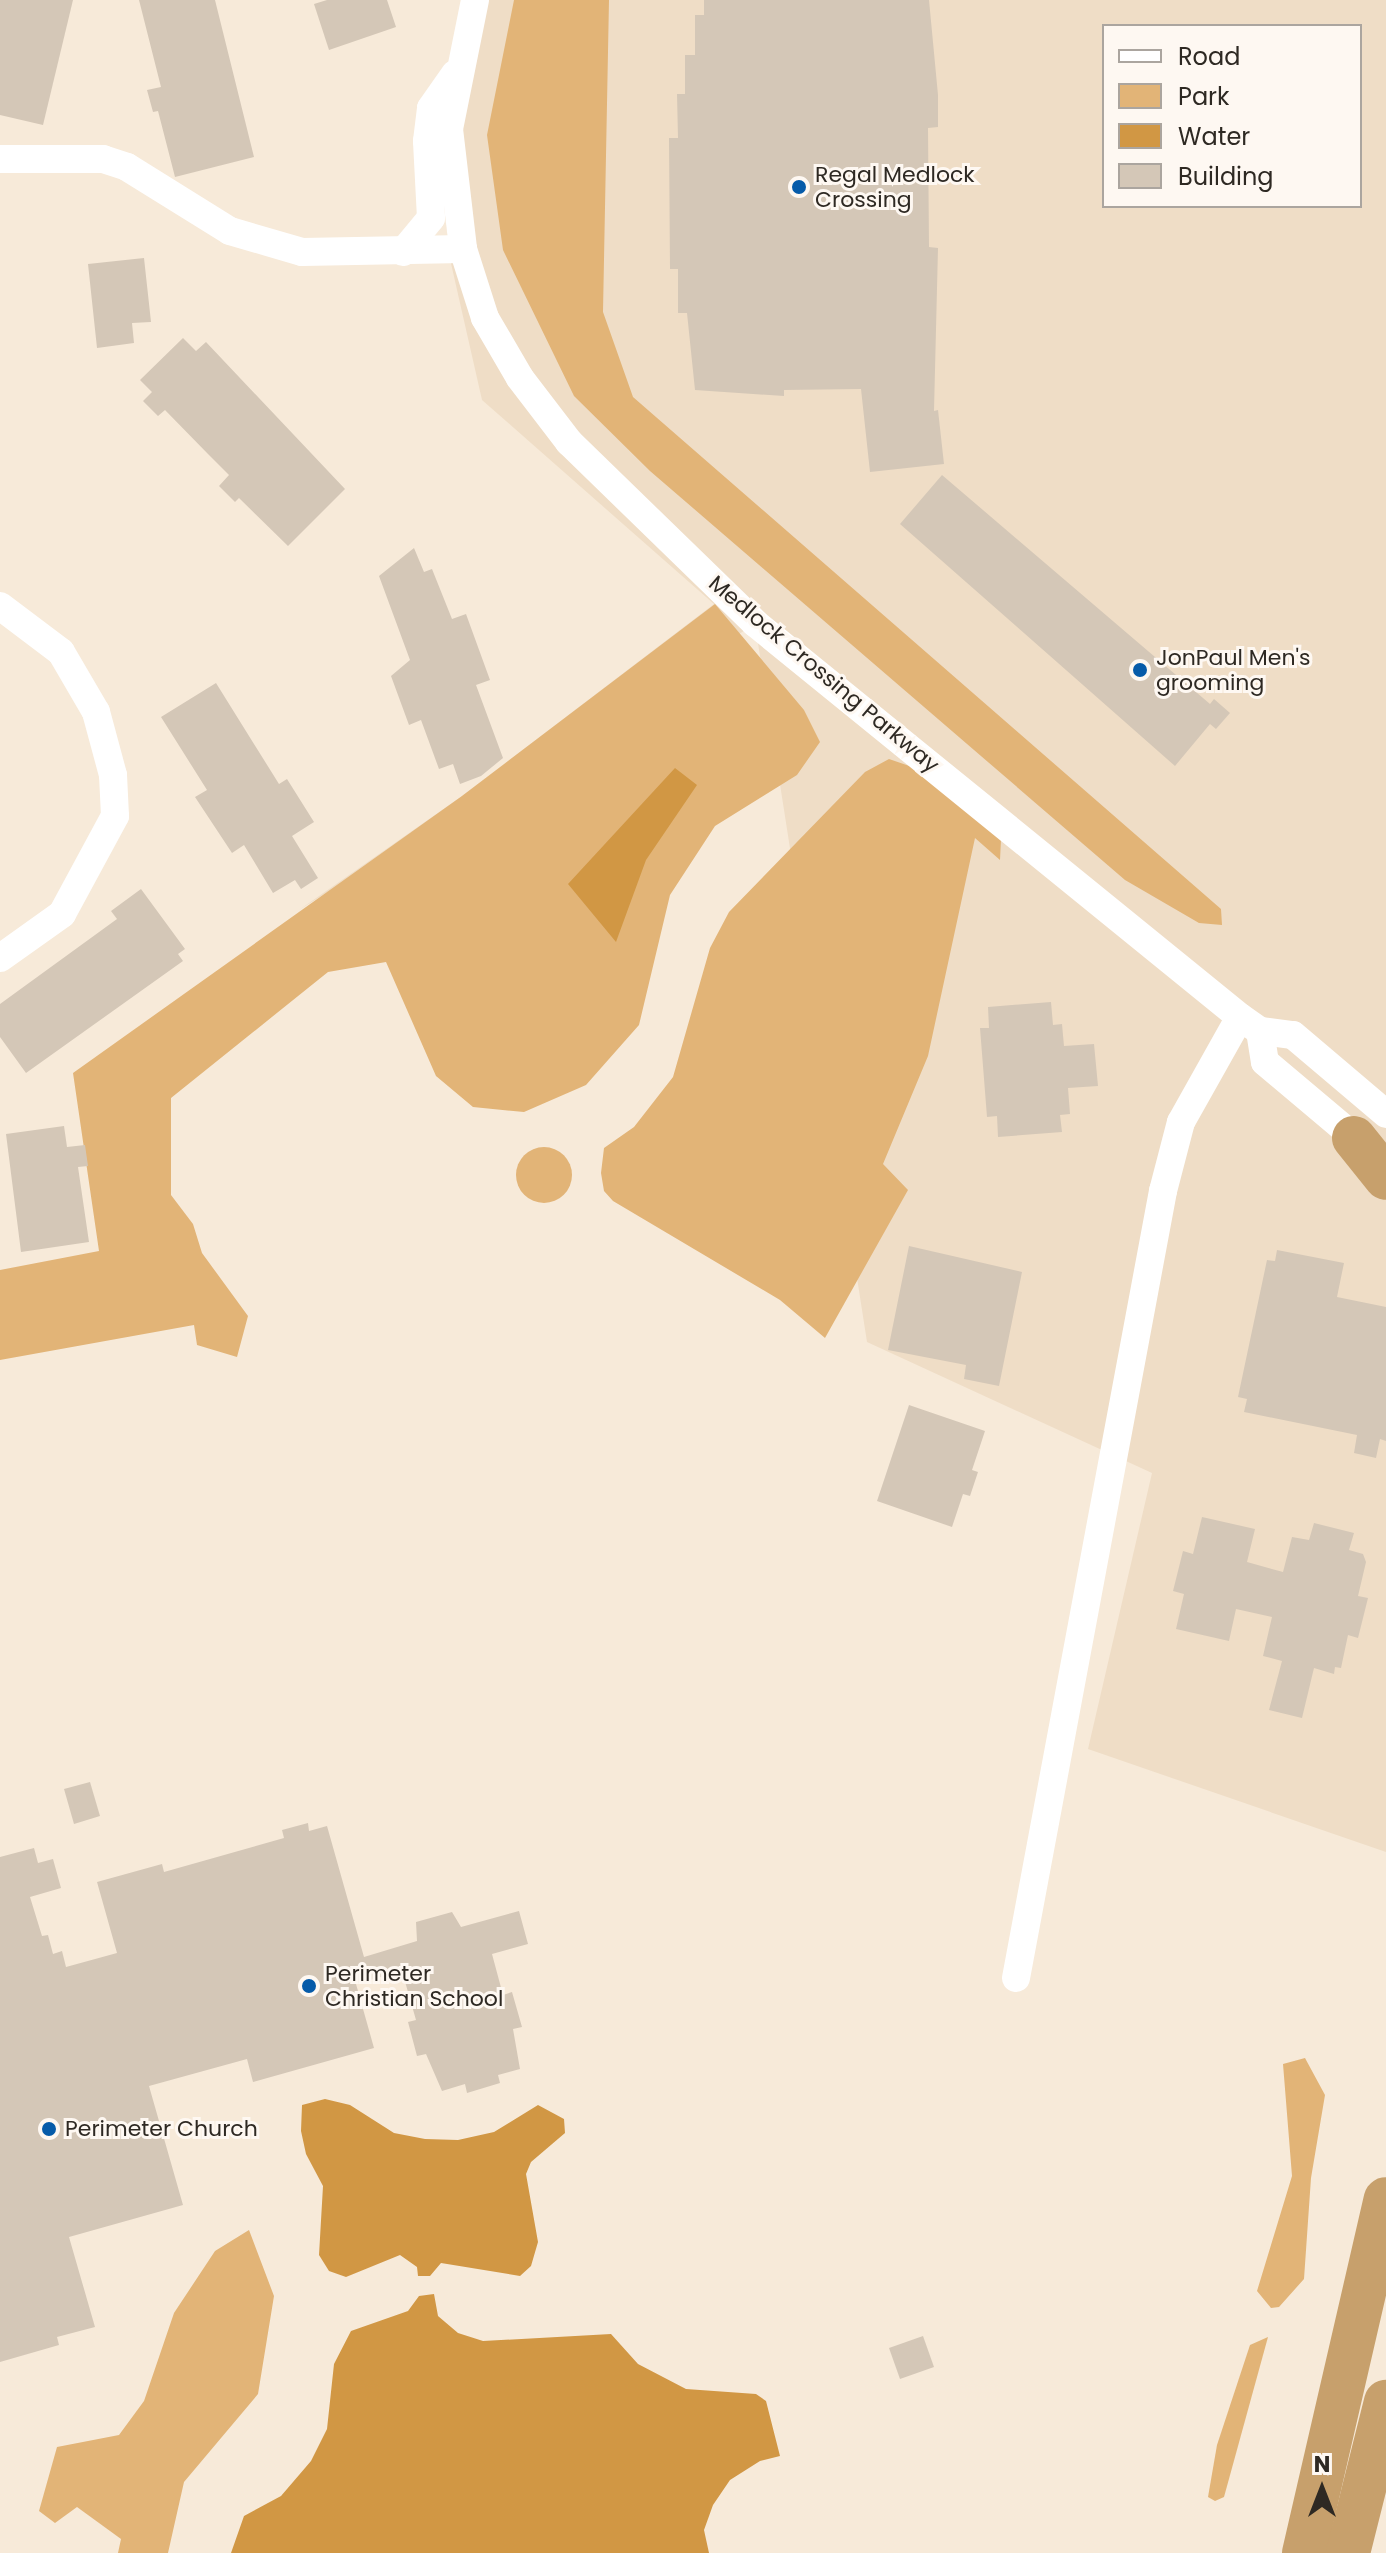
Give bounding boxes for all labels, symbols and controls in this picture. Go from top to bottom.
legend [1102,24,1362,208]
text: Road [1178,40,1240,73]
text: Park [1178,80,1229,113]
text: Water [1178,120,1250,153]
text: Building [1178,160,1274,193]
place label: Regal Medlock Crossing [815,161,975,212]
marker: Regal Medlock Crossing [790,178,808,196]
street label: Medlock Crossing Parkway [704,570,944,778]
place label: JonPaul Men's grooming [1156,644,1310,696]
marker: JonPaul Men's grooming [1131,661,1149,679]
place label: Perimeter Christian School [325,1960,503,2012]
marker: Perimeter Christian School [300,1977,318,1995]
place label: Perimeter Church [65,2116,258,2142]
marker: Perimeter Church [40,2120,58,2138]
north arrow [1282,2449,1362,2529]
text: N [1314,2449,1330,2480]

